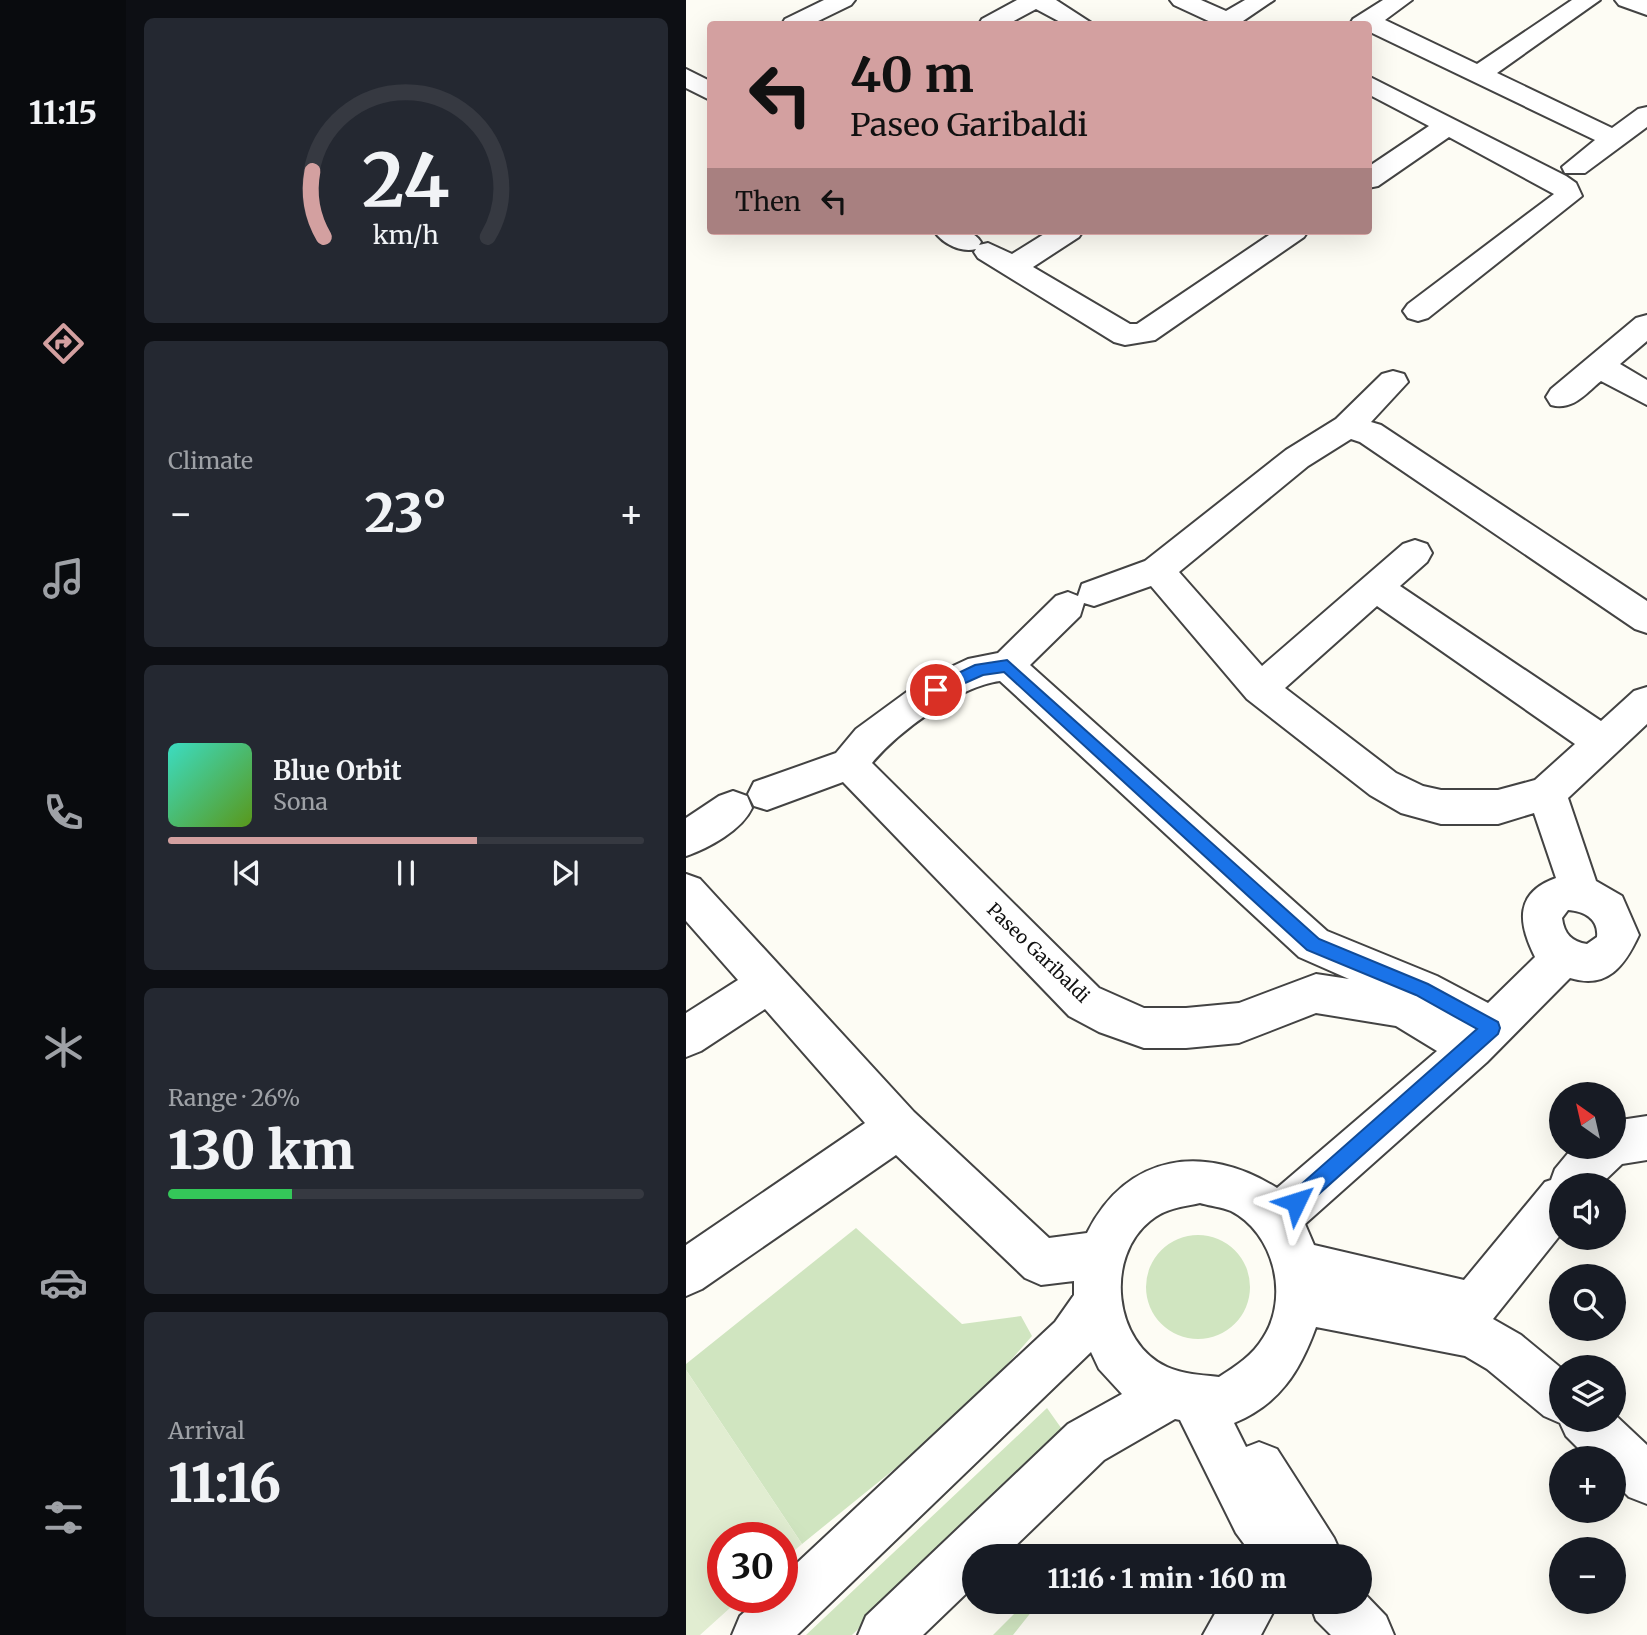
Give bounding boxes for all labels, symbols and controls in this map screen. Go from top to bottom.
text: 40 m [850,44,974,105]
icon: left [735,49,826,140]
text: 11:15 [29,93,97,133]
text: Paseo Garibaldi [850,105,1088,145]
text: 24 [362,135,450,227]
icon: left [815,182,853,220]
text: Then [735,185,801,218]
text: km/h [373,219,439,251]
icon: directions [39,319,88,368]
text: Climate [168,446,253,475]
text: 23° [365,481,448,546]
text: − [168,490,193,537]
text: + [619,490,644,537]
icon: music [39,554,88,603]
pin [906,660,966,720]
icon: arrive [917,671,955,709]
text: Blue Orbit [273,754,402,787]
text: Sona [273,787,328,816]
icon: phone [39,788,88,837]
icon: previous [228,854,266,892]
icon: pause [387,854,425,892]
icon: next [546,854,584,892]
street label: Paseo Garibaldi [982,898,1095,1008]
icon: climate [39,1023,88,1072]
north arrow [1549,1082,1626,1158]
map controls [1549,1082,1626,1614]
text: Range · 26% [168,1083,300,1112]
text: 130 km [168,1118,354,1183]
position arrow [1259,1165,1333,1239]
button: sound [1549,1173,1626,1250]
icon: car [39,1258,88,1307]
button: search [1549,1264,1626,1341]
button: layers [1549,1355,1626,1432]
text: Arrival [168,1416,245,1445]
button: + [1549,1446,1626,1523]
text: 11:16 [168,1451,281,1516]
icon: filters [39,1493,88,1542]
speed limit sign: 30 [707,1522,798,1613]
button: − [1549,1537,1626,1614]
text: 11:16 · 1 min · 160 m [1047,1562,1287,1595]

